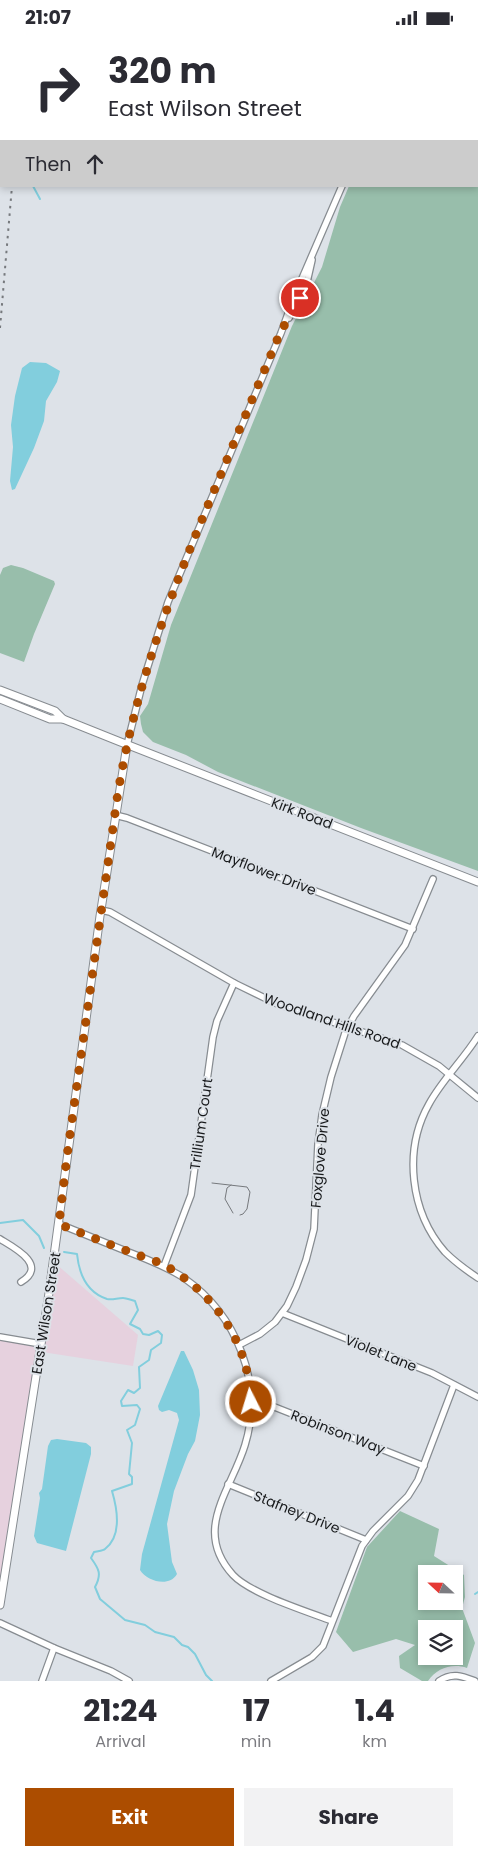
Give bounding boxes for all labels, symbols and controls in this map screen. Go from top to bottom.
text: 21:07 [25,4,71,31]
text: 320 m [108,46,216,95]
icon: right [25,55,90,120]
text: East Wilson Street [108,93,302,124]
icon: ahead [81,150,109,178]
text: Then [25,151,71,178]
pin [279,277,321,319]
icon: arrive [286,284,314,312]
street label: Kirk Road [268,792,336,834]
street label: Mayflower Drive [209,842,320,900]
street label: Woodland Hills Road [261,988,403,1054]
street label: Trillium Court [185,1077,217,1171]
street label: Foxglove Drive [306,1107,334,1209]
street label: East Wilson Street [26,1251,66,1375]
street label: Violet Lane [342,1329,420,1377]
position arrow [224,1375,276,1427]
street label: Robinson Way [288,1405,388,1459]
street label: Stafney Drive [251,1486,344,1539]
north arrow [418,1565,462,1610]
map controls [418,1565,463,1665]
button: layers [418,1620,463,1665]
text: 21:24 [83,1689,158,1732]
text: 17 [242,1689,270,1732]
text: 1.4 [355,1689,395,1732]
text: Arrival [95,1730,146,1753]
text: min [241,1730,271,1753]
text: km [362,1730,387,1753]
button: Exit [25,1788,234,1846]
button: Share [244,1788,453,1846]

